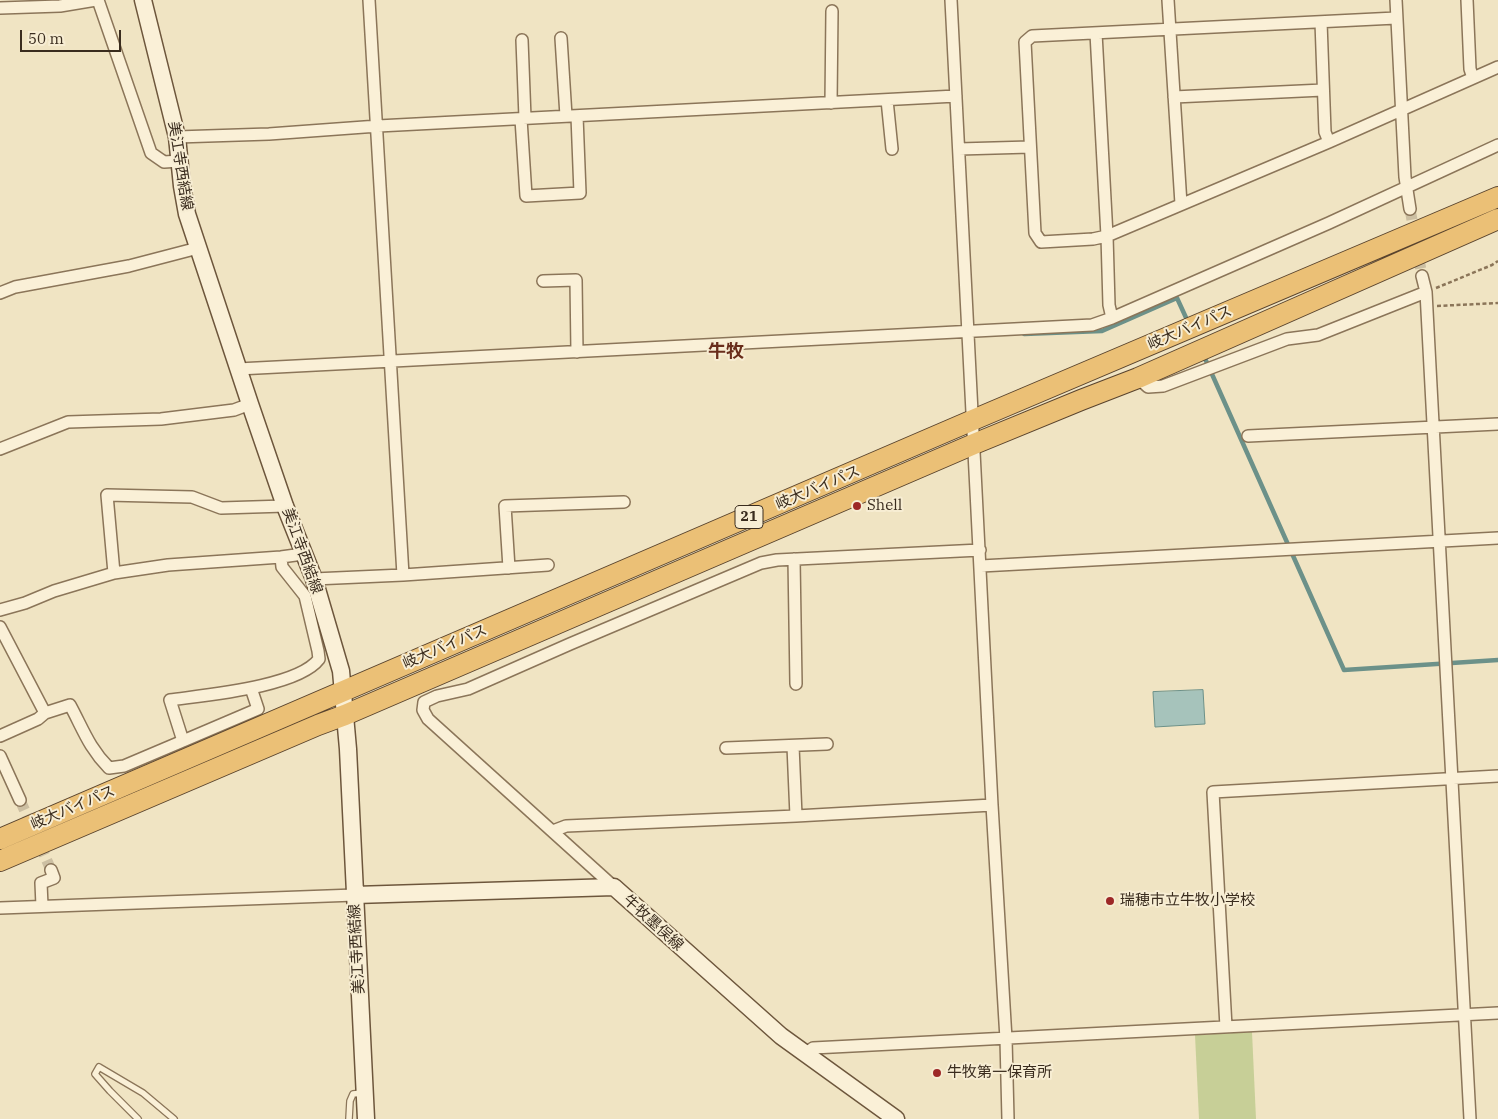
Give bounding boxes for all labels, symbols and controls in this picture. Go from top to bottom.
scale bar [22,20,124,52]
text: 50 m [28,29,64,48]
street label: 美江寺西結線 [164,120,196,212]
street label: 岐大バイパス [1145,302,1235,354]
district label: 牛牧 [708,341,744,363]
street label: 岐大バイパス [773,462,863,514]
place label: Shell [867,497,902,515]
marker: Shell [851,500,863,512]
street label: 美江寺西結線 [278,506,326,596]
road number: 21 [735,506,763,528]
street label: 岐大バイパス [400,621,490,673]
street label: 岐大バイパス [28,782,118,834]
street label: 牛牧墨俣線 [619,891,687,955]
place label: 瑞穂市立牛牧小学校 [1120,892,1255,910]
marker: 瑞穂市立牛牧小学校 [1104,895,1116,907]
street label: 美江寺西結線 [346,904,368,994]
place label: 牛牧第一保育所 [947,1064,1052,1082]
marker: 牛牧第一保育所 [931,1067,943,1079]

